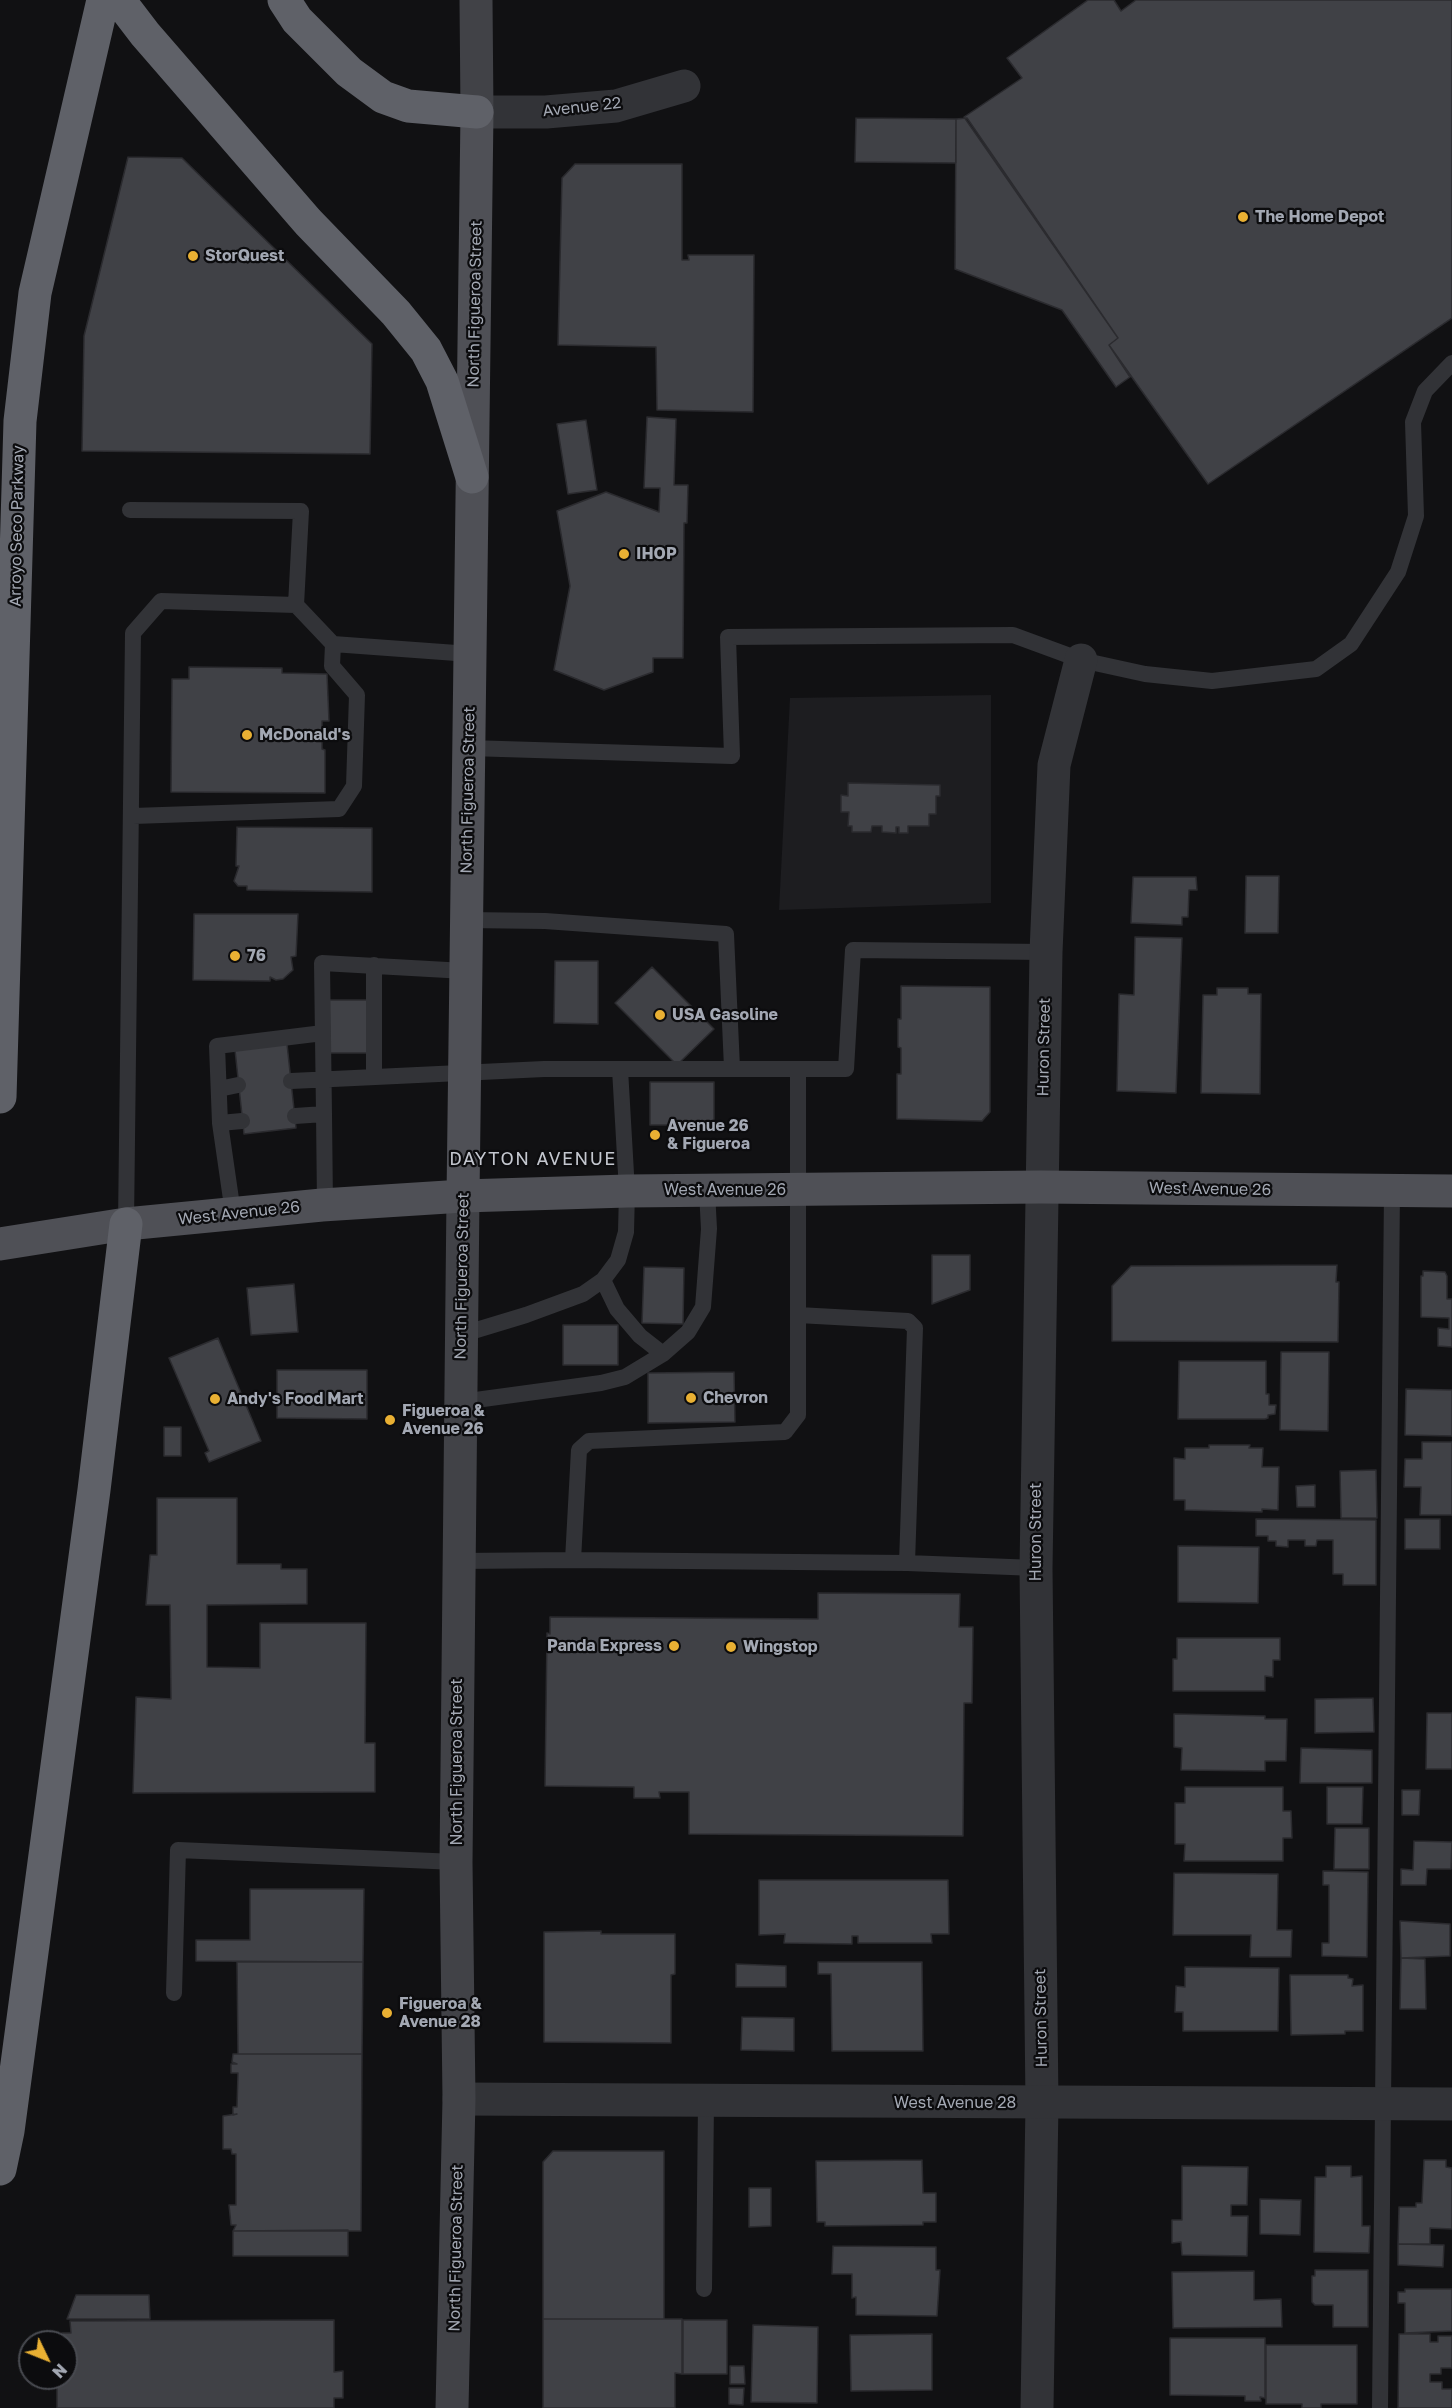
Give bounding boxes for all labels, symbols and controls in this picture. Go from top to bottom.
street label: Avenue 22 [542,93,622,121]
place label: The Home Depot [1255,207,1384,227]
marker: The Home Depot [1236,210,1250,224]
street label: North Figueroa Street [464,220,486,388]
place label: StorQuest [205,246,284,266]
marker: StorQuest [186,249,200,263]
street label: Arroyo Seco Parkway [6,445,28,607]
place label: IHOP [636,544,677,564]
marker: IHOP [617,547,631,561]
street label: North Figueroa Street [457,706,479,874]
place label: McDonald's [259,725,350,745]
marker: McDonald's [240,728,254,742]
place label: 76 [247,946,266,966]
marker: 76 [228,949,242,963]
street label: Huron Street [1034,997,1054,1097]
place label: USA Gasoline [672,1005,778,1025]
marker: USA Gasoline [653,1008,667,1022]
place label: Avenue 26 & Figueroa [667,1116,750,1154]
marker: Avenue 26 & Figueroa [648,1128,662,1142]
district label: DAYTON AVENUE [449,1148,617,1170]
street label: West Avenue 26 [1149,1178,1271,1200]
street label: West Avenue 26 [664,1180,786,1200]
street label: North Figueroa Street [451,1192,473,1360]
street label: West Avenue 26 [177,1197,301,1229]
place label: Chevron [703,1388,768,1408]
place label: Andy's Food Mart [227,1389,364,1409]
marker: Chevron [684,1391,698,1405]
marker: Andy's Food Mart [208,1392,222,1406]
place label: Figueroa & Avenue 26 [402,1401,485,1439]
marker: Figueroa & Avenue 26 [383,1413,397,1427]
street label: Huron Street [1026,1483,1046,1581]
place label: Panda Express [547,1636,662,1656]
place label: Wingstop [743,1637,818,1657]
marker: Panda Express [667,1639,681,1653]
marker: Wingstop [724,1640,738,1654]
street label: North Figueroa Street [447,1678,467,1846]
street label: Huron Street [1031,1968,1051,2068]
place label: Figueroa & Avenue 28 [399,1994,482,2032]
marker: Figueroa & Avenue 28 [380,2006,394,2020]
street label: West Avenue 28 [894,2093,1016,2113]
street label: North Figueroa Street [445,2164,467,2332]
north arrow [18,2330,78,2390]
text: N [48,2360,71,2382]

